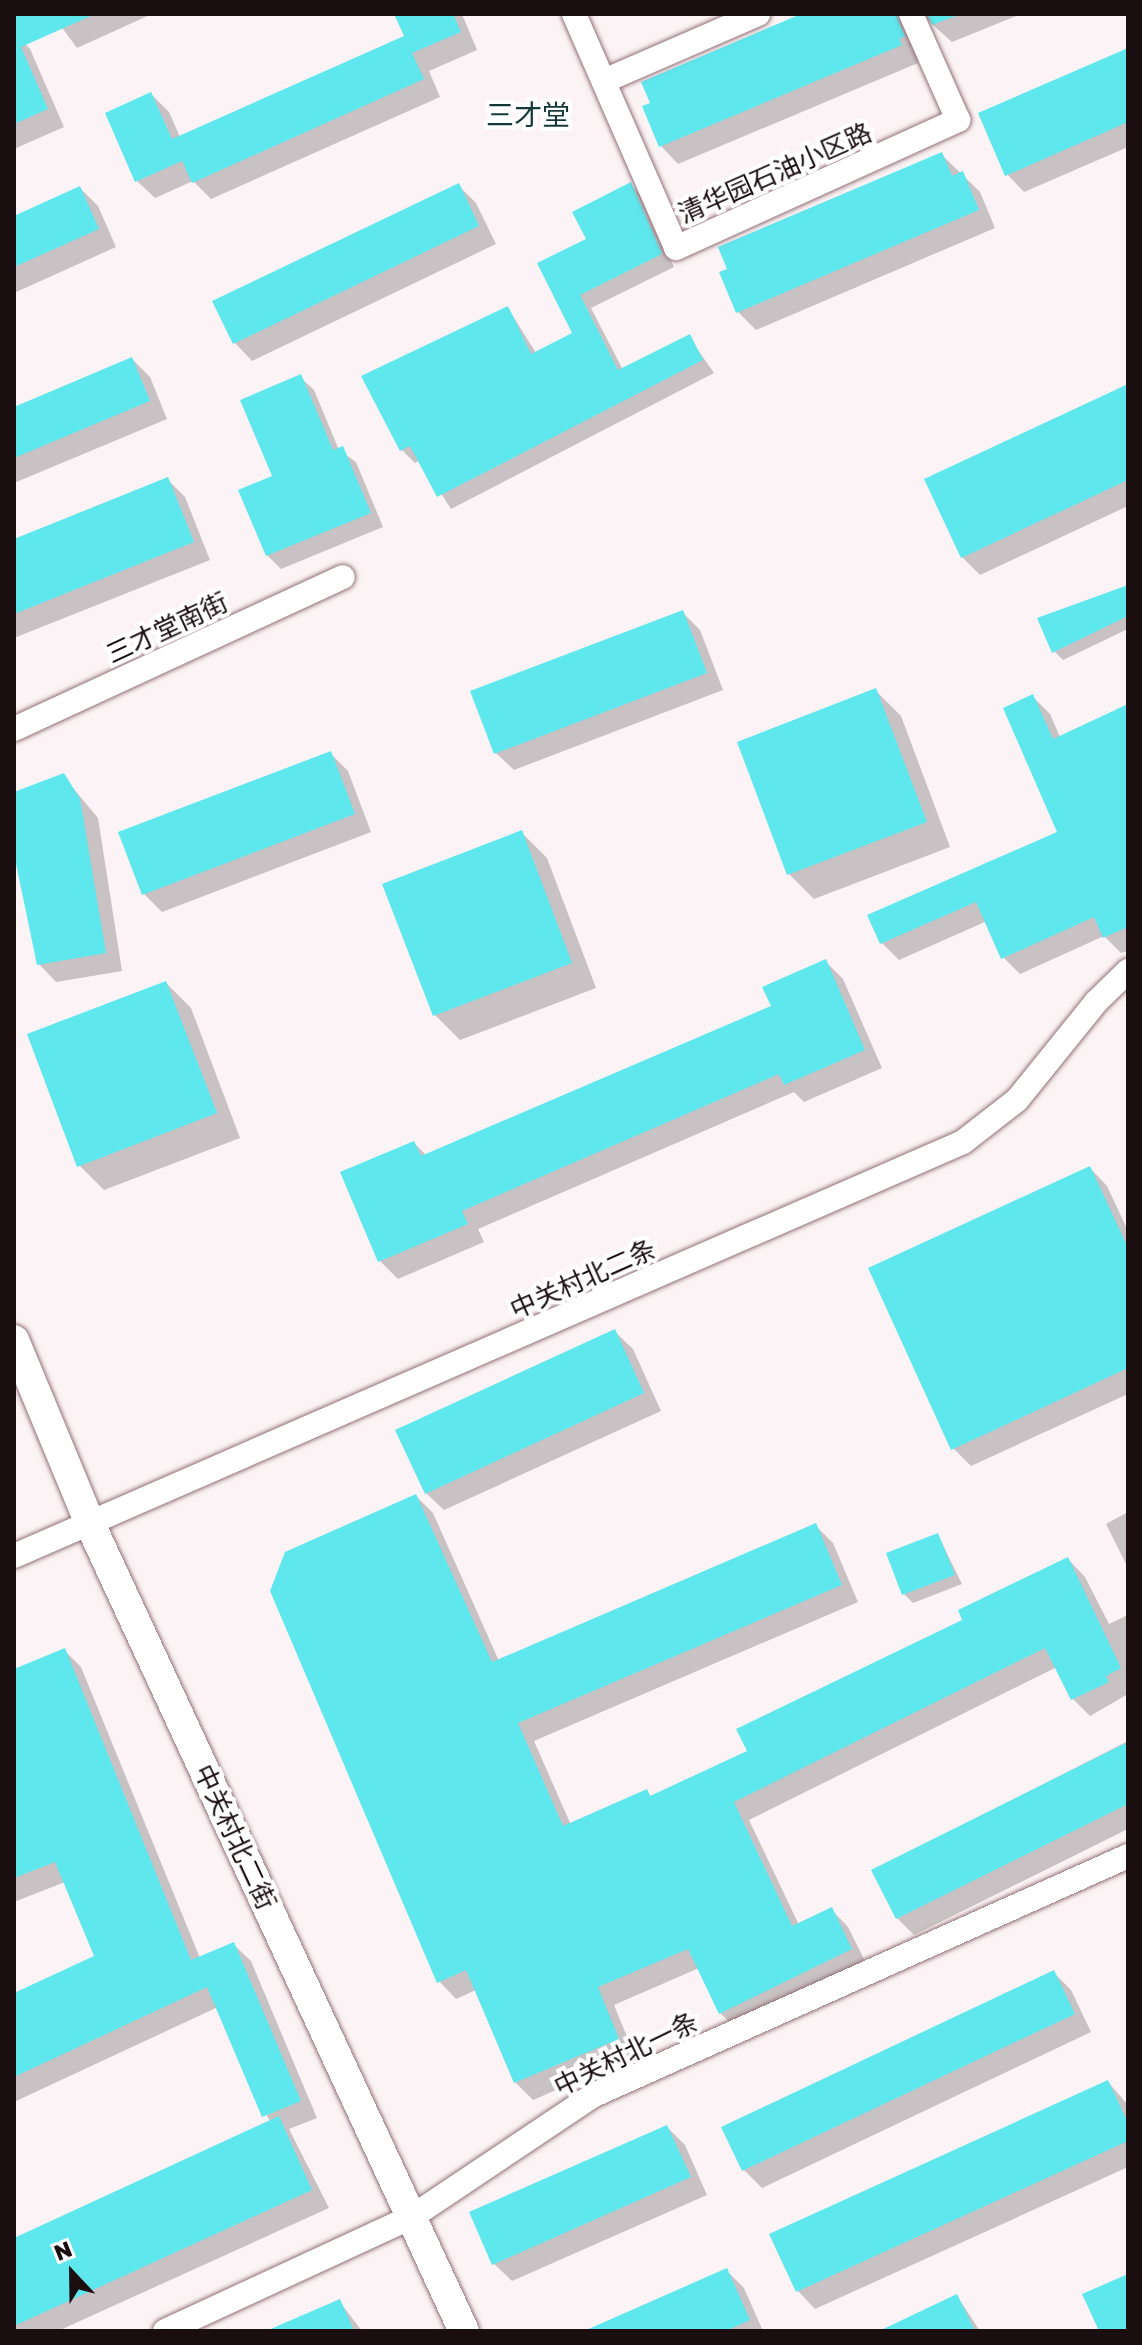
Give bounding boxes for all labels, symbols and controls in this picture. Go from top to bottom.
district label: 三才堂 [486,98,570,132]
street label: 清华园石油小区路 [674,116,876,230]
street label: 三才堂南街 [101,586,233,670]
street label: 中关村北二条 [505,1233,661,1325]
street label: 中关村北二街 [188,1760,282,1914]
street label: 中关村北一条 [549,2006,703,2102]
north arrow [32,2233,112,2313]
text: N [50,2235,76,2266]

